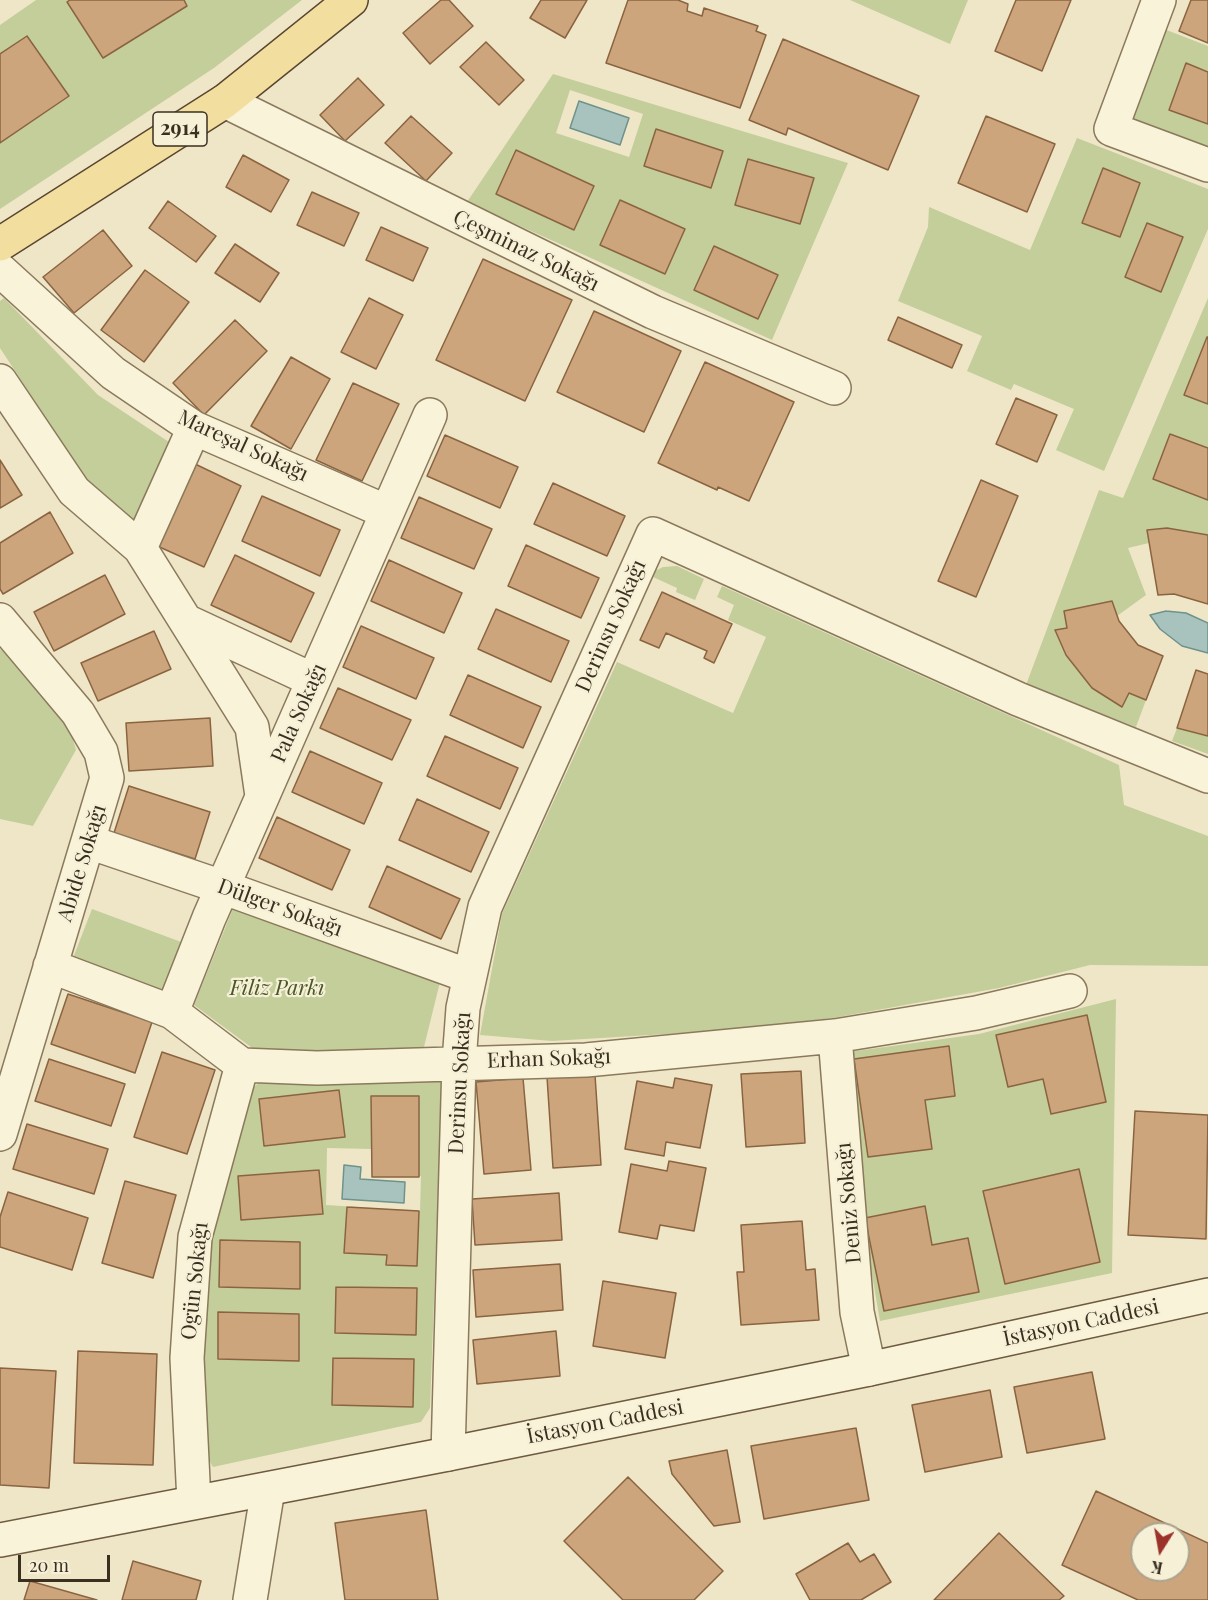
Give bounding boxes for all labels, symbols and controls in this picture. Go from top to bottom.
road number: 2914 [153,112,207,146]
street label: Çeşminaz Sokağı [449,205,603,297]
street label: Mareşal Sokağı [174,405,312,487]
street label: Derinsu Sokağı [571,556,651,696]
street label: Pala Sokağı [266,659,332,767]
street label: Abide Sokağı [52,801,112,925]
street label: Dülger Sokağı [214,874,346,942]
park label: Filiz Parkı [230,975,324,1001]
street label: Derinsu Sokağı [444,1011,476,1155]
street label: Erhan Sokağı [487,1044,611,1074]
street label: Deniz Sokağı [831,1141,867,1265]
street label: Ogün Sokağı [176,1221,214,1341]
street label: İstasyon Caddesi [1001,1294,1161,1352]
street label: İstasyon Caddesi [525,1394,685,1450]
north arrow [1130,1522,1190,1582]
scale bar [21,1543,112,1581]
text: 20 m [29,1553,69,1577]
text: K [1149,1557,1164,1580]

